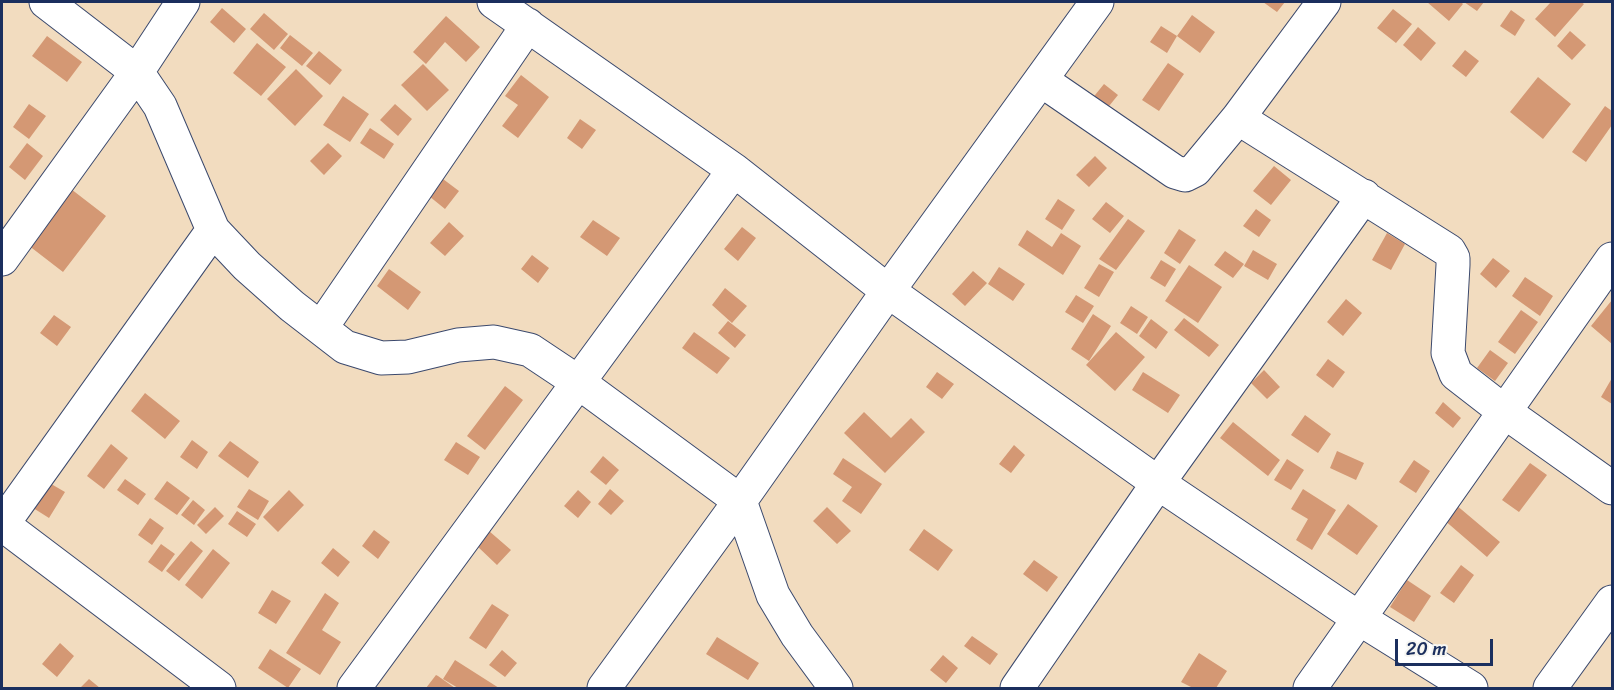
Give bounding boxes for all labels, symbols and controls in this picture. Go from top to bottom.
scale bar [1398,627,1496,665]
text: 20 m [1406,633,1446,665]

